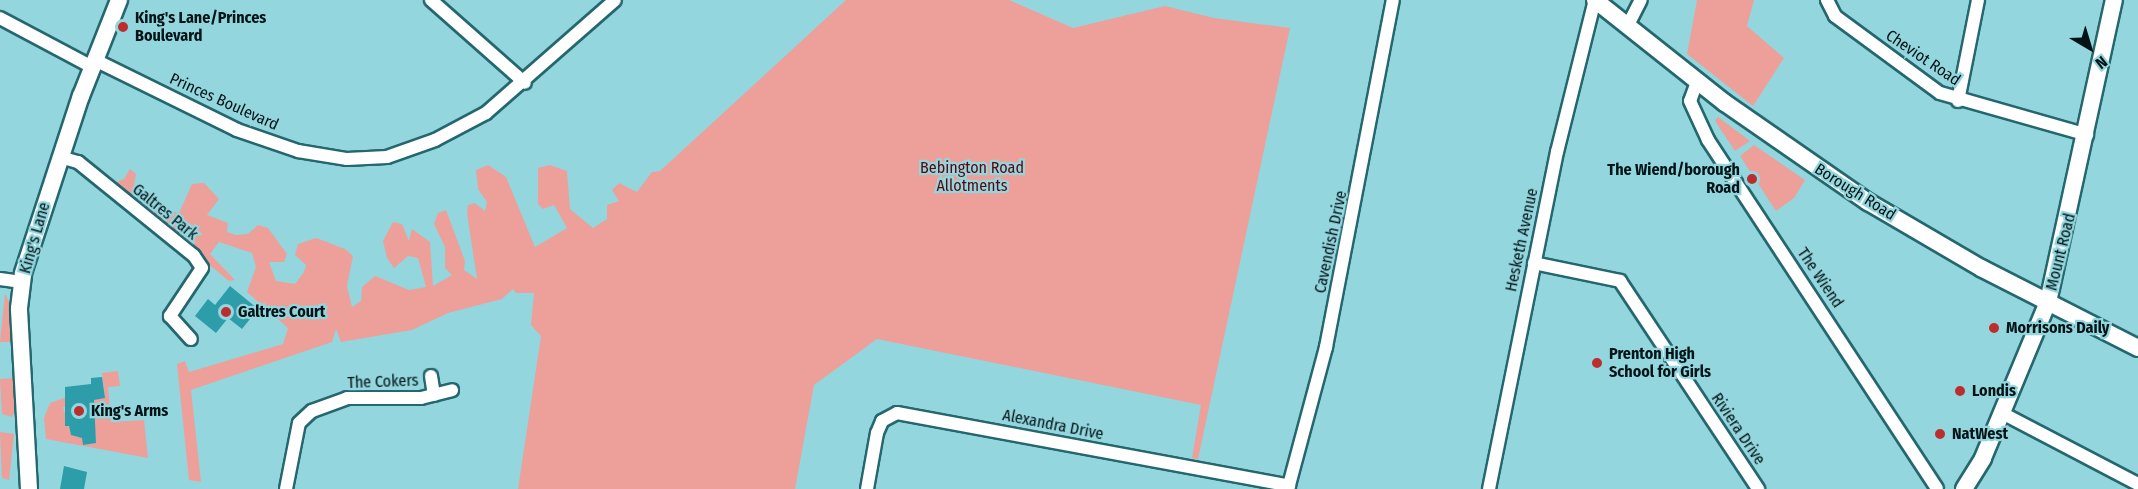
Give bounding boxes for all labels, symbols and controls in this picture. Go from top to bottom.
place label: King's Lane/Princes Boulevard [135,8,266,46]
north arrow [2060,18,2120,78]
marker: King's Lane/Princes Boulevard [116,20,130,34]
street label: Cheviot Road [1882,26,1964,90]
text: N [2092,52,2111,73]
street label: Princes Boulevard [167,69,281,135]
park label: Bebington Road Allotments [920,158,1024,196]
street label: Borough Road [1811,159,1899,225]
place label: The Wiend/borough Road [1607,160,1740,198]
marker: The Wiend/borough Road [1745,172,1759,186]
street label: Galtres Park [129,180,201,244]
street label: Hesketh Avenue [1502,187,1542,293]
street label: Cavendish Drive [1311,189,1351,295]
street label: King's Lane [16,200,54,276]
street label: Mount Road [2042,211,2080,293]
street label: The Wiend [1793,244,1847,312]
place label: Galtres Court [238,302,325,322]
marker: Galtres Court [219,305,233,319]
place label: Morrisons Daily [2006,318,2109,338]
marker: Morrisons Daily [1987,321,2001,335]
place label: Prenton High School for Girls [1609,344,1711,382]
marker: Prenton High School for Girls [1590,356,1604,370]
street label: The Cokers [347,371,419,393]
place label: Londis [1972,381,2016,401]
marker: Londis [1953,384,1967,398]
street label: Riviera Drive [1707,389,1769,469]
place label: King's Arms [91,401,168,421]
marker: King's Arms [72,404,86,418]
street label: Alexandra Drive [1001,406,1105,444]
place label: NatWest [1952,424,2008,444]
marker: NatWest [1933,427,1947,441]

